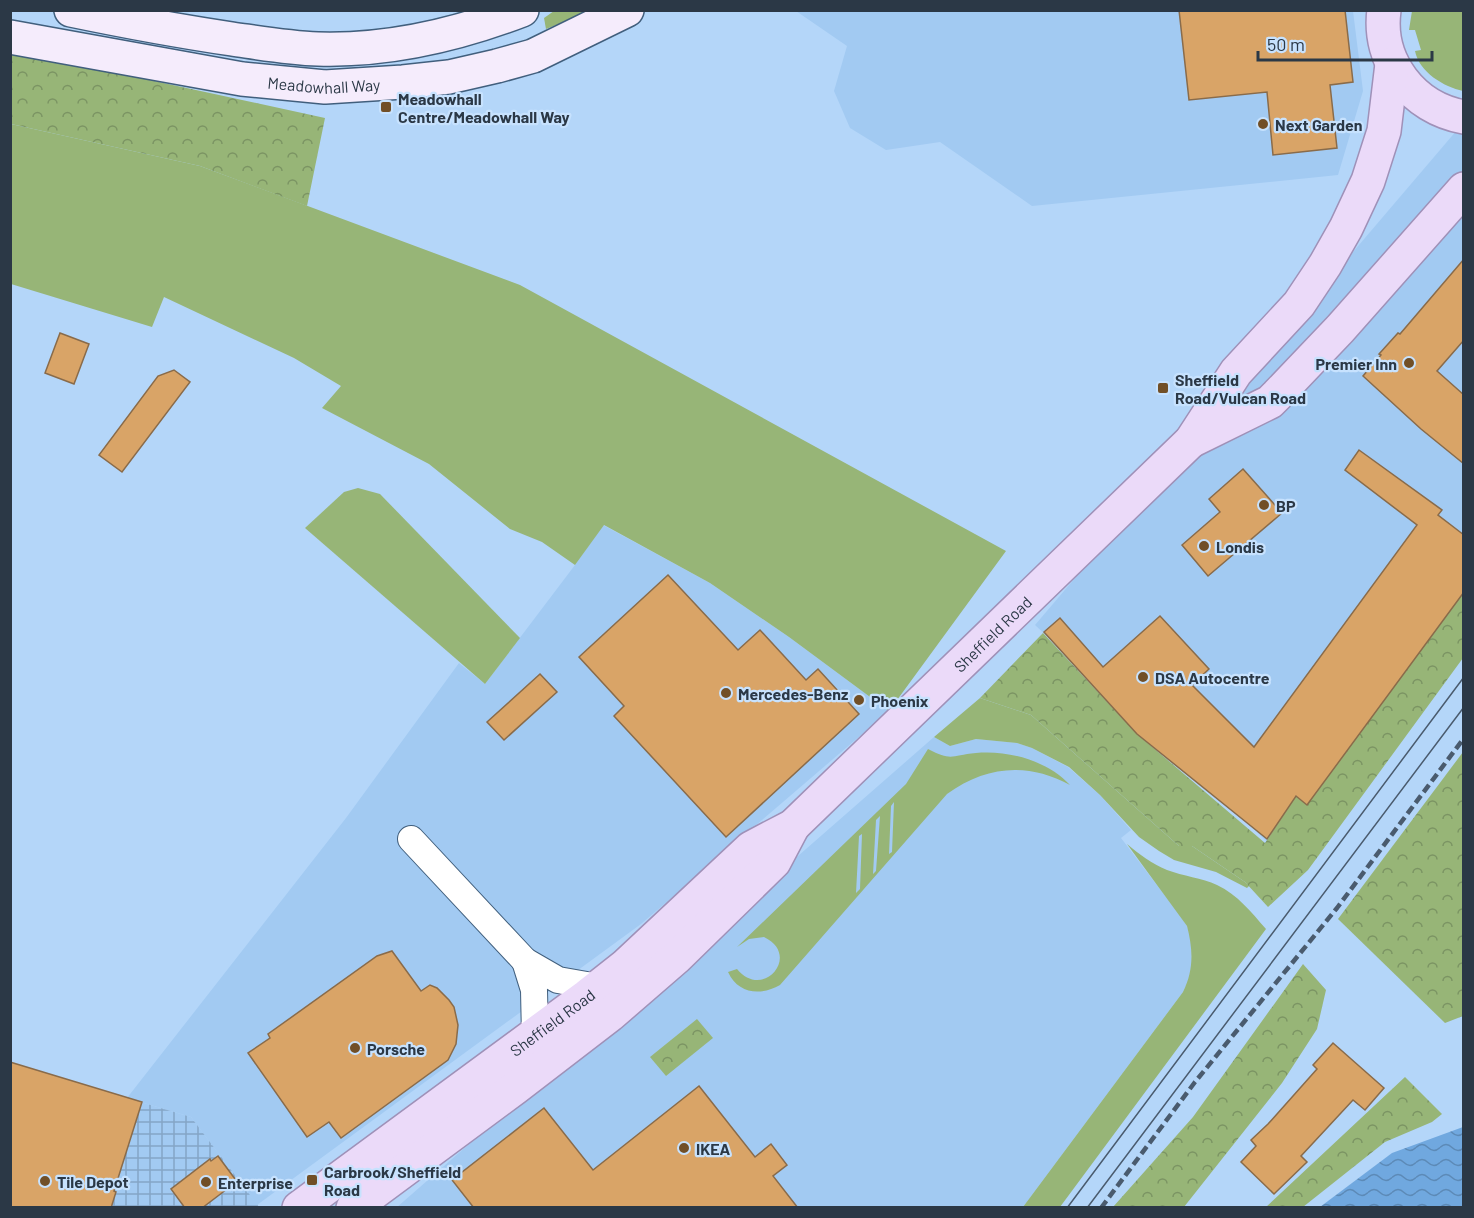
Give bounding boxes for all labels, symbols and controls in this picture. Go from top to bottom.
scale bar [1258,24,1432,62]
text: 50 m [1267,33,1305,55]
street label: Meadowhall Way [267,72,381,97]
place label: Meadowhall Centre/Meadowhall Way [398,89,570,126]
marker: Meadowhall Centre/Meadowhall Way [379,100,393,114]
place label: Next Garden [1275,115,1363,134]
marker: Next Garden [1256,117,1270,131]
place label: Premier Inn [1316,354,1397,373]
marker: Premier Inn [1402,356,1416,370]
place label: Sheffield Road/Vulcan Road [1175,370,1306,407]
marker: Sheffield Road/Vulcan Road [1156,381,1170,395]
place label: BP [1276,496,1296,515]
marker: BP [1257,498,1271,512]
place label: Londis [1216,537,1264,556]
marker: Londis [1197,539,1211,553]
street label: Sheffield Road [949,592,1035,675]
place label: DSA Autocentre [1155,668,1270,687]
marker: DSA Autocentre [1136,670,1150,684]
place label: Mercedes-Benz [738,684,848,703]
marker: Mercedes-Benz [719,686,733,700]
place label: Phoenix [871,691,929,710]
marker: Phoenix [852,693,866,707]
street label: Sheffield Road [506,984,598,1059]
place label: Porsche [367,1039,425,1058]
marker: Porsche [348,1041,362,1055]
place label: IKEA [696,1139,731,1158]
marker: IKEA [677,1141,691,1155]
place label: Carbrook/Sheffield Road [324,1162,461,1199]
place label: Tile Depot [57,1172,129,1191]
place label: Enterprise [218,1173,293,1192]
marker: Carbrook/Sheffield Road [305,1173,319,1187]
marker: Tile Depot [38,1174,52,1188]
marker: Enterprise [199,1175,213,1189]

